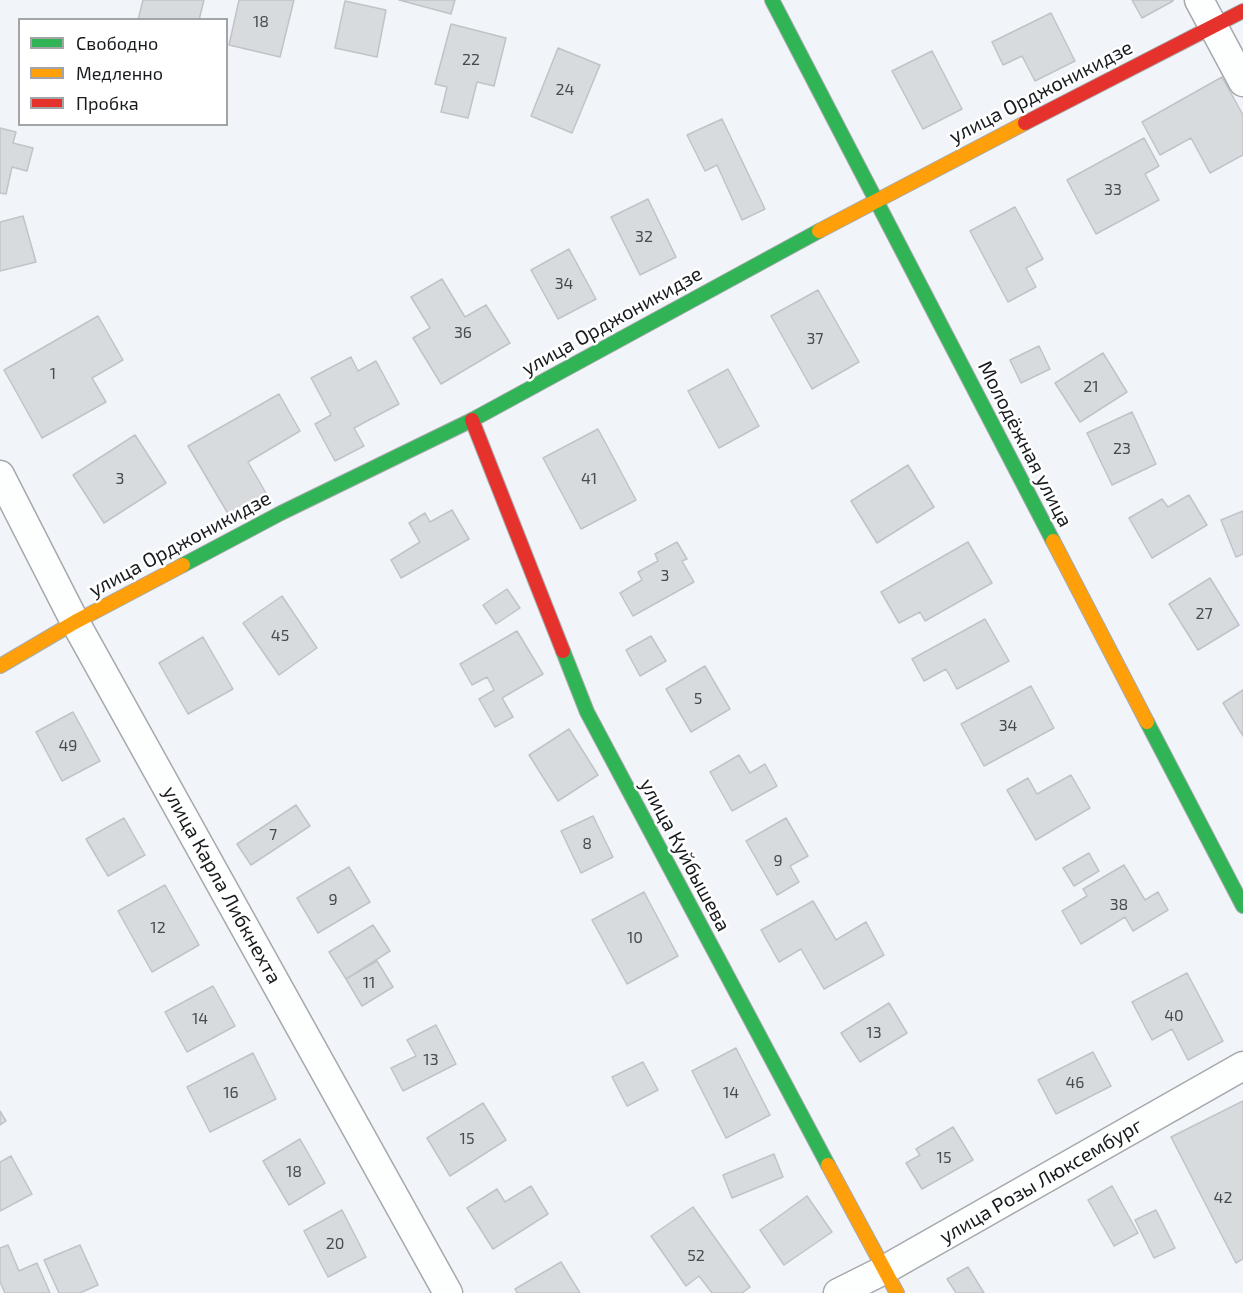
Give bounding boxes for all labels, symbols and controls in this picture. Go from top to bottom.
house number: 18 [253,12,269,32]
legend [18,18,228,126]
text: Свободно [76,32,158,54]
street label: улица Орджоникидзе [945,35,1137,149]
house number: 22 [462,50,480,70]
text: Медленно [76,62,163,84]
house number: 24 [556,80,574,100]
text: Пробка [76,92,139,114]
house number: 33 [1104,180,1122,200]
house number: 32 [635,227,653,247]
street label: улица Орджоникидзе [518,261,706,381]
house number: 34 [555,274,573,294]
house number: 36 [454,323,472,343]
house number: 37 [806,329,824,349]
street label: Молодёжная улица [973,357,1077,531]
house number: 1 [50,364,56,384]
house number: 21 [1083,377,1099,397]
house number: 23 [1113,439,1131,459]
house number: 3 [116,469,124,489]
house number: 41 [581,469,597,489]
street label: улица Орджоникидзе [85,486,275,602]
house number: 3 [661,566,669,586]
house number: 27 [1195,604,1213,624]
house number: 45 [271,626,289,646]
house number: 5 [694,689,702,709]
house number: 34 [999,716,1017,736]
house number: 49 [59,736,77,756]
street label: улица Куйбышева [635,775,735,935]
street label: улица Карла Либкнехта [158,782,286,988]
house number: 7 [269,825,277,845]
house number: 8 [582,834,592,854]
house number: 9 [773,851,783,871]
house number: 9 [328,890,338,910]
house number: 38 [1110,895,1128,915]
house number: 12 [150,918,166,938]
house number: 10 [627,928,643,948]
house number: 11 [363,973,375,993]
house number: 40 [1164,1006,1184,1026]
house number: 14 [192,1009,208,1029]
house number: 13 [866,1023,882,1043]
house number: 13 [423,1050,439,1070]
house number: 46 [1066,1073,1084,1093]
house number: 16 [223,1083,239,1103]
house number: 14 [723,1083,739,1103]
street label: улица Розы Люксембург [935,1113,1147,1249]
house number: 15 [460,1129,474,1149]
house number: 15 [937,1148,951,1168]
house number: 18 [286,1162,302,1182]
house number: 42 [1214,1188,1232,1208]
house number: 20 [326,1234,344,1254]
house number: 52 [687,1246,705,1266]

